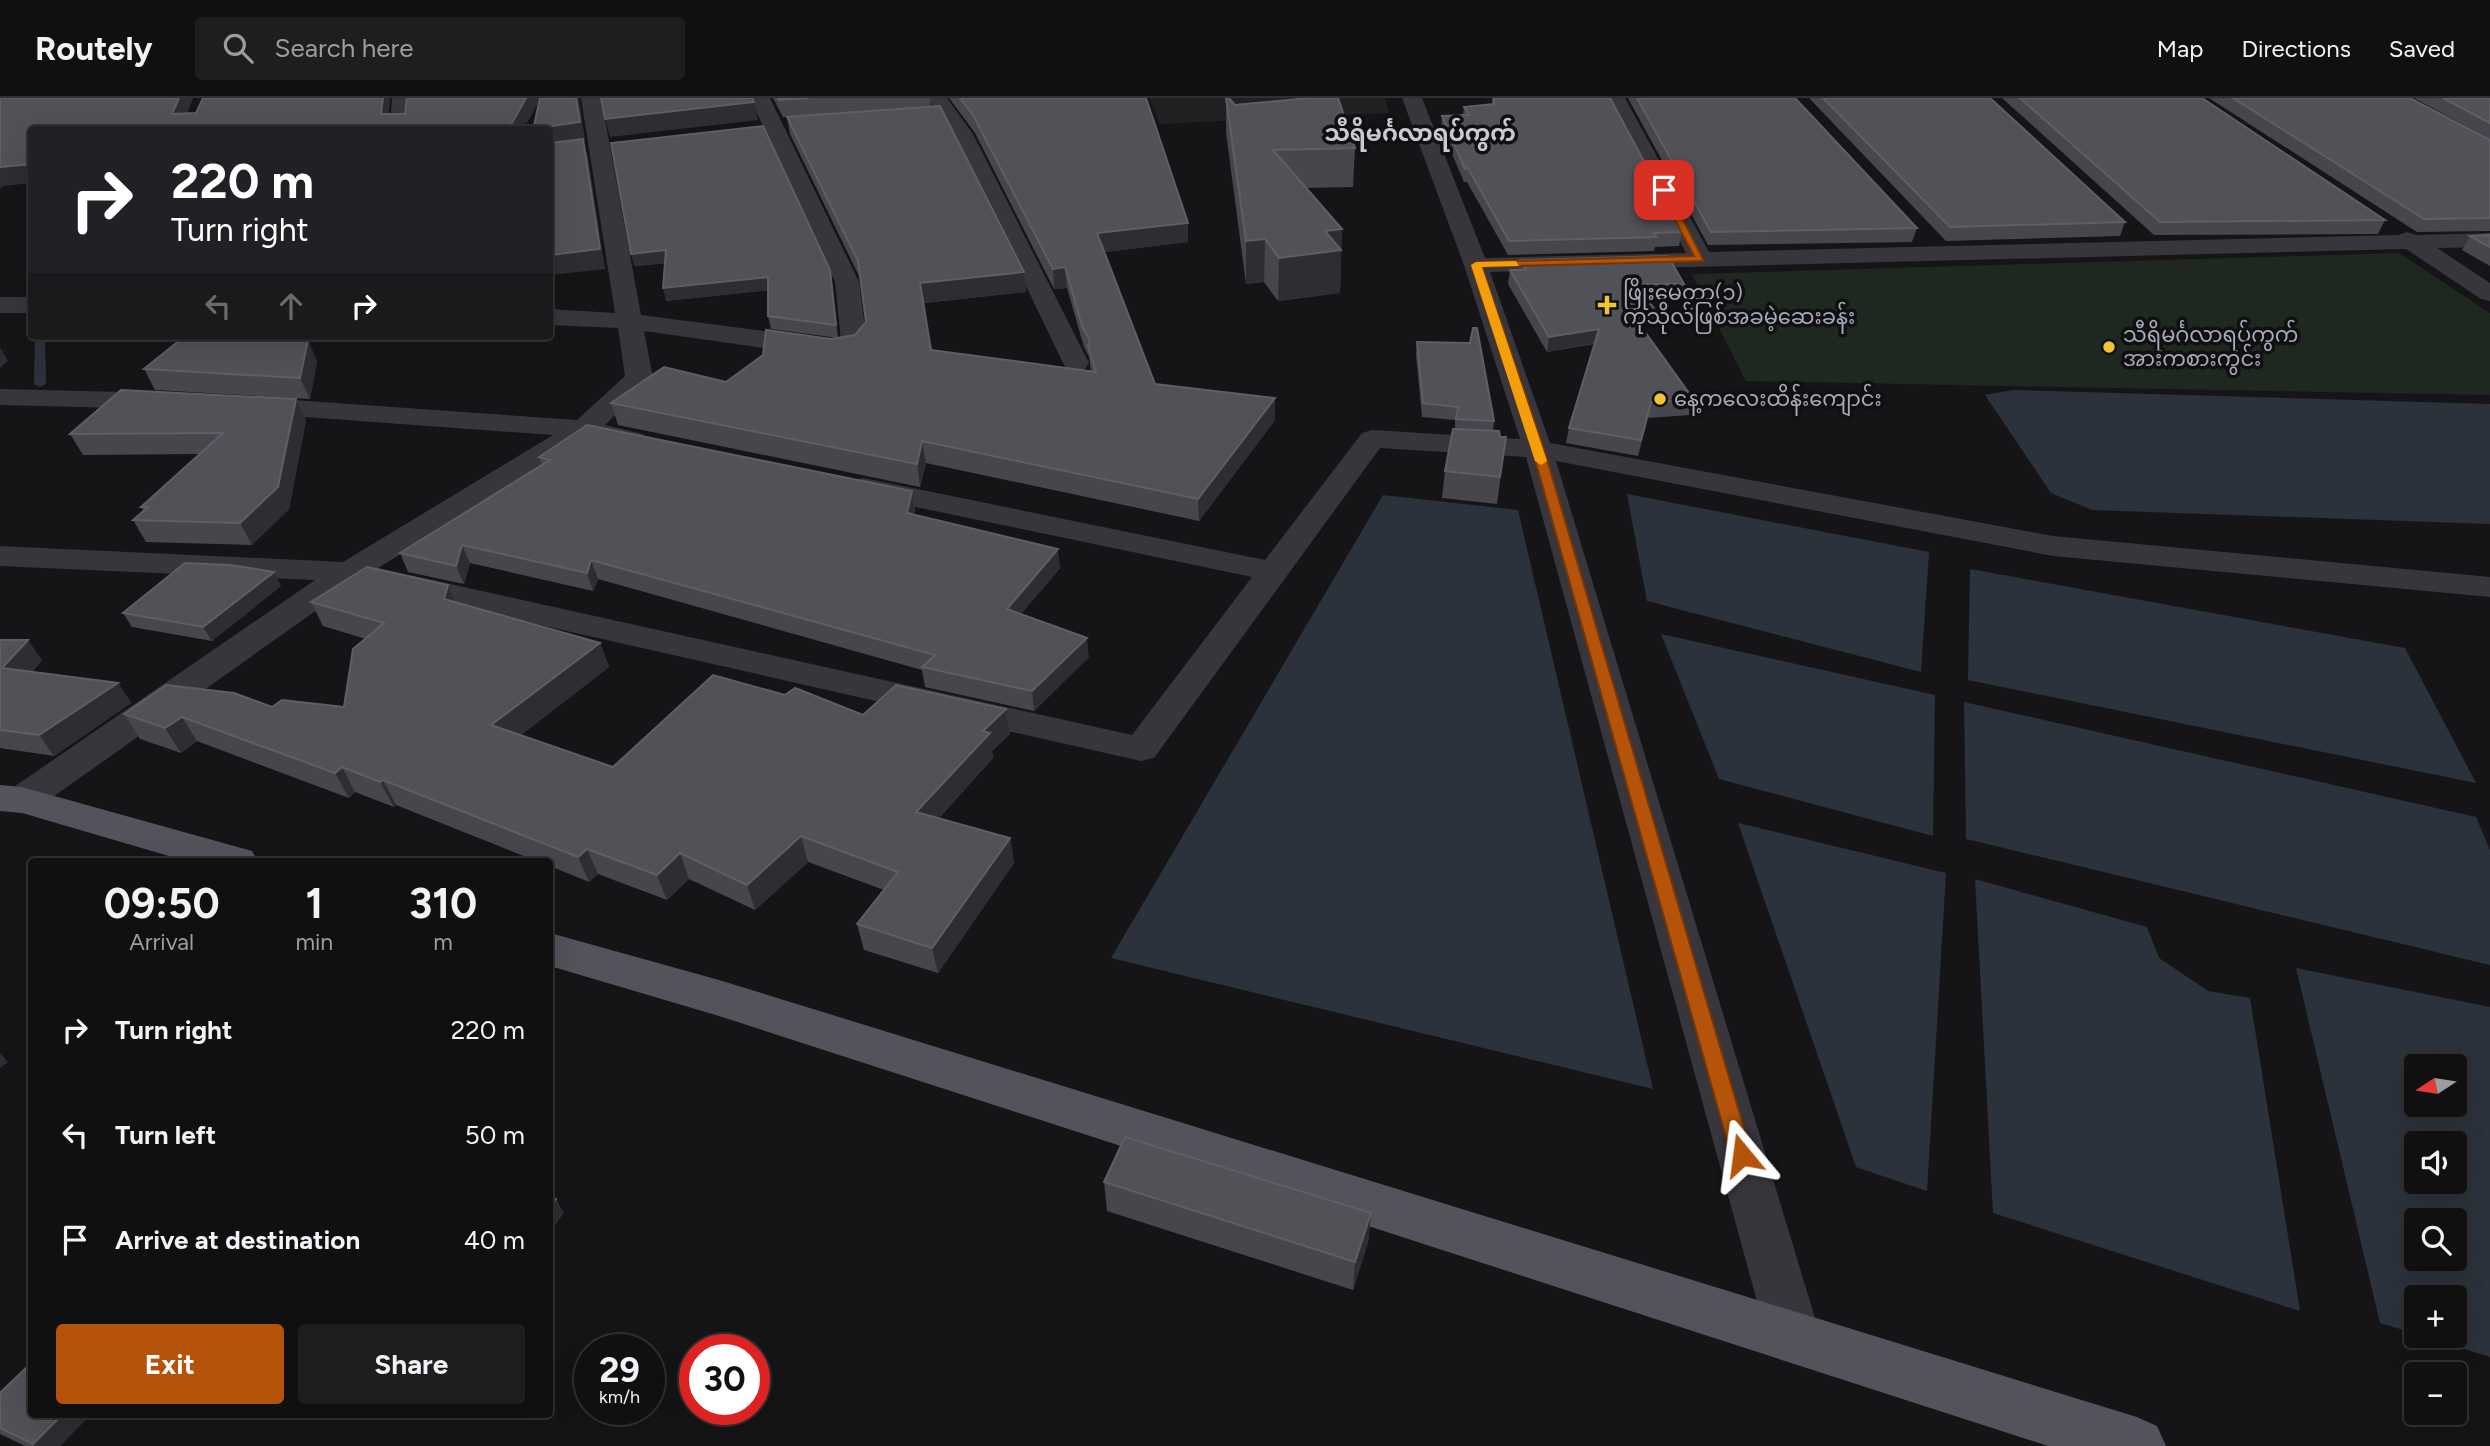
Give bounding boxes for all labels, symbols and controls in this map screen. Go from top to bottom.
search box [195,17,685,80]
text: Routely [35,29,153,68]
icon: search [219,29,257,67]
text: Search here [275,32,414,64]
text: Map [2157,34,2203,63]
text: Directions [2241,34,2351,63]
text: Saved [2389,34,2455,63]
district label: သီရိမင်္ဂလာရပ်ကွက် [1324,117,1516,152]
text: 220 m [171,151,314,210]
icon: right [56,154,147,245]
pin [1634,160,1694,220]
icon: arrive [1645,171,1683,209]
text: Turn right [171,211,309,249]
place label: ဖြိုးမေတ္တာ(၁) ကုသိုလ်ဖြစ်အခမဲ့ဆေးခန်း [1623,277,1855,334]
icon: left [199,287,237,325]
icon: ahead [272,287,310,325]
icon: right [345,287,383,325]
marker: ဖြိုးမေတ္တာ(၁) ကုသိုလ်ဖြစ်အခမဲ့ဆေးခန်း [1597,295,1617,315]
place label: သီရိမင်္ဂလာရပ်ကွက် အားကစားကွင်း [2123,319,2298,375]
marker: သီရိမင်္ဂလာရပ်ကွက် အားကစားကွင်း [2101,339,2117,355]
place label: နေ့ကလေးထိန်းကျောင်း [1674,383,1882,417]
marker: နေ့ကလေးထိန်းကျောင်း [1652,391,1668,407]
text: 09:50 [104,878,220,929]
text: 1 [305,878,323,929]
text: 310 [409,878,477,929]
text: Arrival [129,928,194,956]
text: min [295,928,333,956]
text: m [433,928,453,956]
icon: right [56,1011,94,1049]
text: Turn right [115,1014,232,1046]
text: 220 m [451,1014,525,1046]
north arrow [2404,1054,2468,1116]
map controls [2404,1054,2467,1425]
icon: left [56,1116,94,1154]
position arrow [1705,1118,1779,1192]
text: Turn left [115,1119,216,1151]
text: 50 m [465,1119,525,1151]
button: sound [2404,1131,2467,1194]
button: search [2404,1208,2467,1271]
icon: arrive [56,1221,94,1259]
text: Arrive at destination [115,1224,360,1256]
text: 40 m [464,1224,525,1256]
button: + [2404,1285,2467,1348]
button: Exit [56,1324,284,1404]
button: Share [298,1324,525,1404]
speed limit sign: 30 [679,1334,770,1425]
text: 29 [599,1349,640,1391]
button: − [2404,1362,2467,1425]
text: km/h [599,1386,640,1408]

